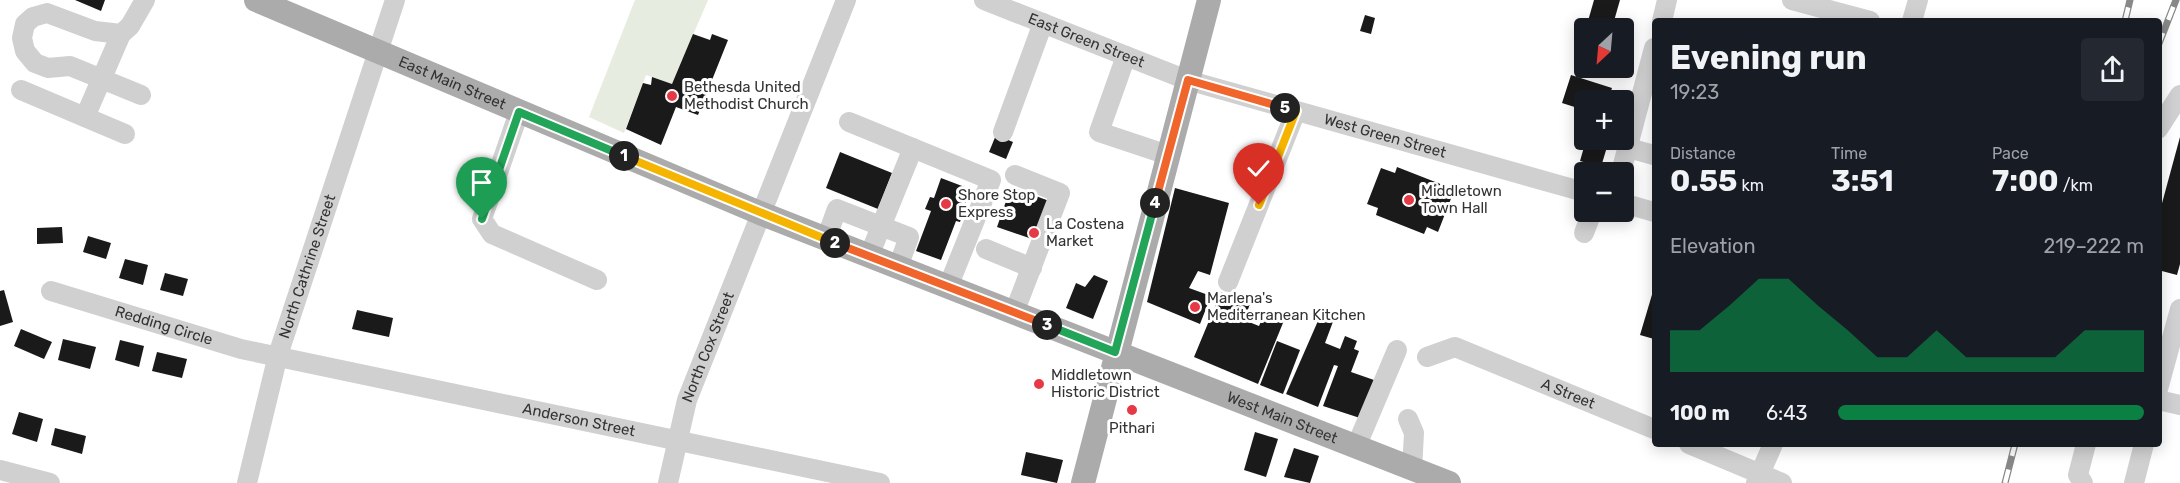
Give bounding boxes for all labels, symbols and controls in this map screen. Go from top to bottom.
street label: East Green Street [1026,9,1147,71]
north arrow [1574,18,1634,78]
map controls [1574,18,1634,222]
text: Evening run [1670,38,1867,77]
button: share [2081,38,2144,101]
street label: East Main Street [396,52,509,114]
place label: Bethesda United Methodist Church [684,78,809,113]
text: 19:23 [1670,80,1719,104]
marker: Bethesda United Methodist Church [665,89,679,103]
button: + [1574,90,1634,150]
pin: 5 [1270,93,1300,123]
text: 5 [1280,98,1290,117]
street label: West Green Street [1322,110,1448,162]
pin: 1 [609,141,639,171]
pin [1233,143,1284,205]
text: Distance [1670,144,1736,163]
text: Time [1831,144,1867,163]
text: Pace [1992,144,2029,163]
text: 1 [620,146,628,165]
icon: check [1242,152,1275,185]
pin [456,157,507,219]
button: − [1574,162,1634,222]
text: 0.55 [1670,163,1737,199]
text: 3:51 [1831,163,1894,199]
text: 7:00 [1992,163,2059,199]
icon: arrive [465,166,498,199]
text: km [1737,176,1764,195]
text: /km [2059,176,2093,195]
place label: Middletown Town Hall [1421,182,1502,217]
place label: Shore Stop Express [958,186,1036,221]
pin: 4 [1140,188,1170,218]
street label: North Cathrine Street [275,192,339,341]
text: 4 [1150,193,1160,212]
marker: Middletown Town Hall [1402,193,1416,207]
marker: Shore Stop Express [939,197,953,211]
place label: La Costena Market [1046,215,1124,250]
marker: La Costena Market [1027,226,1041,240]
pin: 2 [820,228,850,258]
text: 2 [830,233,840,252]
text: Elevation [1670,234,1756,258]
text: 219–222 m [2044,234,2144,258]
street label: North Cox Street [678,289,738,405]
place label: Marlena's Mediterranean Kitchen [1207,289,1366,324]
marker: Marlena's Mediterranean Kitchen [1188,300,1202,314]
street label: Redding Circle [113,302,215,349]
pin: 3 [1032,310,1062,340]
text: 3 [1042,315,1052,334]
place label: Middletown Historic District [1051,366,1160,401]
street label: A Street [1538,374,1598,413]
marker: Middletown Historic District [1032,377,1046,391]
street label: West Main Street [1224,388,1340,447]
street label: Anderson Street [521,399,637,440]
text: 100 m [1670,401,1730,425]
text: 6:43 [1766,401,1808,425]
marker: Pithari [1125,403,1139,417]
place label: Pithari [1109,419,1155,437]

